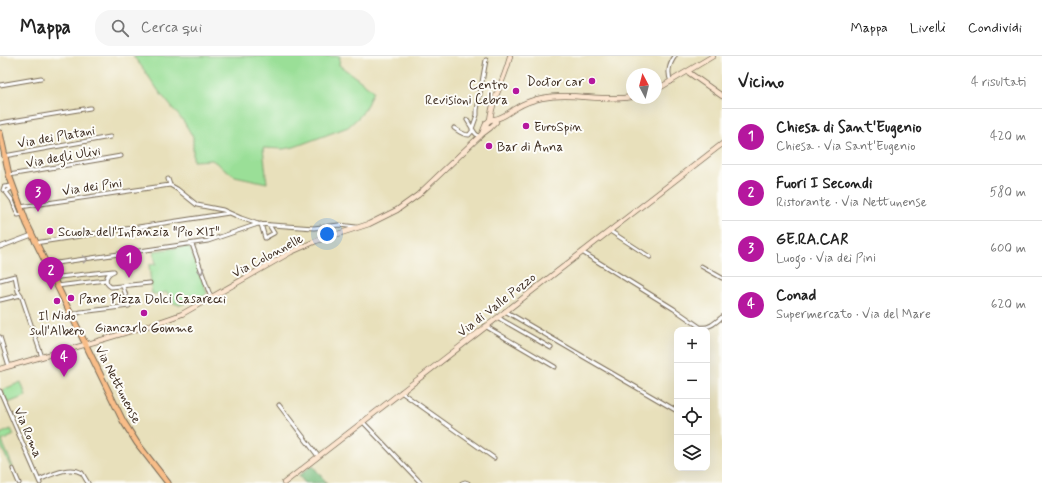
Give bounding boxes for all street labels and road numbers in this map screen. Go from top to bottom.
street label: Via dei Platani [16,122,96,153]
street label: Via degli Ulivi [25,143,102,174]
street label: Via dei Pini [61,175,123,200]
street label: Via Colonnelle [229,230,306,282]
street label: Via di Valle Pozzo [454,269,540,341]
street label: Via Nettunense [91,343,145,427]
street label: Via Roma [9,405,46,461]

